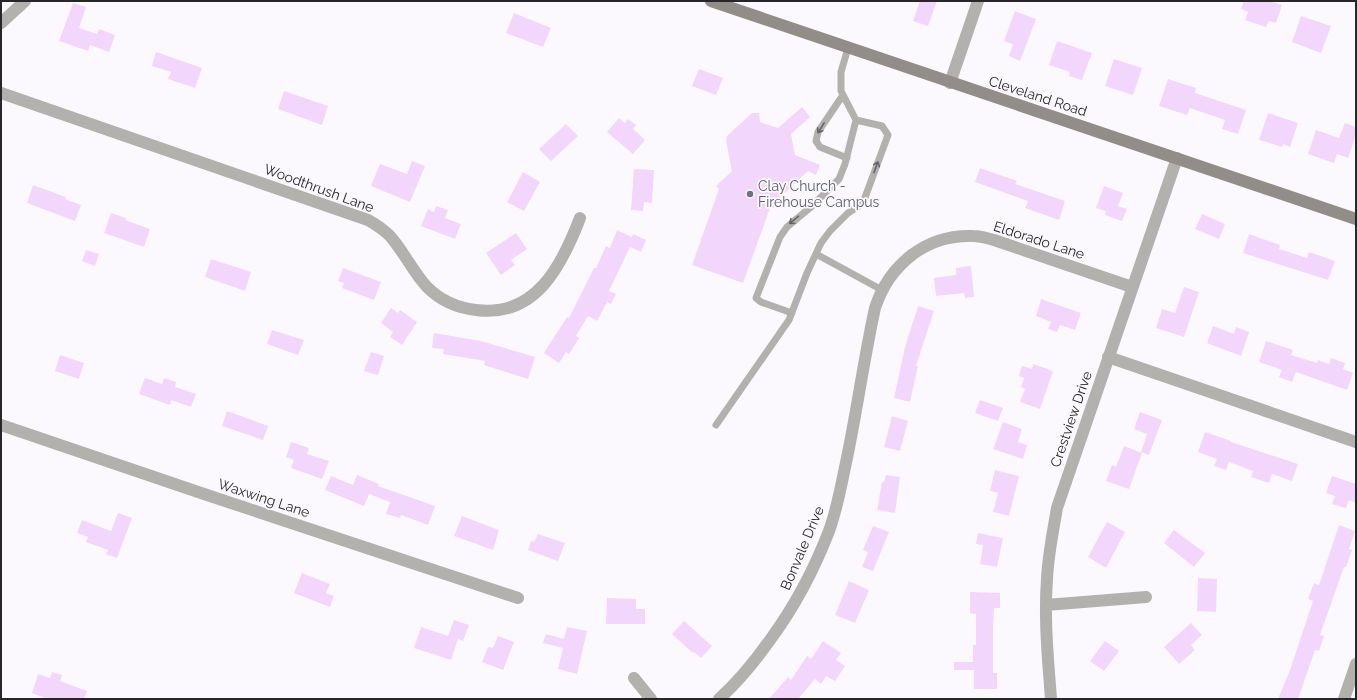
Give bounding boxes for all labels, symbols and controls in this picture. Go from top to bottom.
street label: Cleveland Road [987,73,1089,119]
one-way arrow [817,122,826,133]
street label: Woodthrush Lane [262,161,376,215]
one-way arrow [873,162,881,174]
place label: Clay Church - Firehouse Campus [758,178,880,210]
marker: Clay Church - Firehouse Campus [745,189,755,199]
one-way arrow [789,216,800,225]
street label: Eldorado Lane [992,218,1086,262]
street label: Crestview Drive [1047,369,1095,469]
street label: Waxwing Lane [216,476,312,520]
street label: Bonvale Drive [777,504,827,592]

